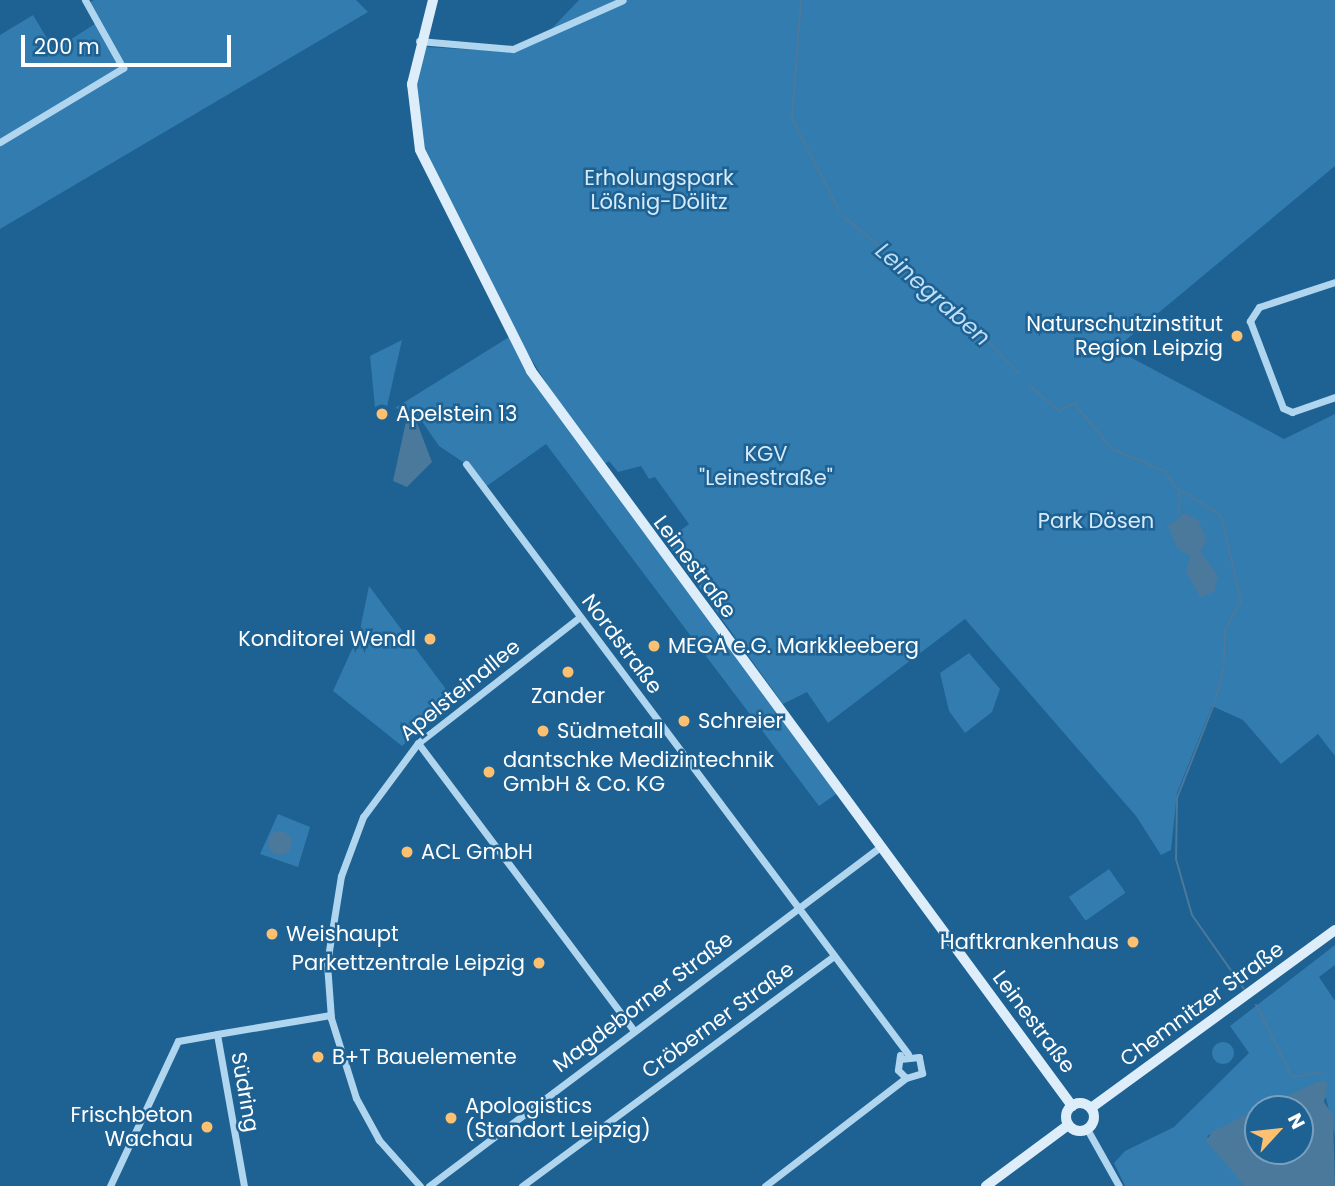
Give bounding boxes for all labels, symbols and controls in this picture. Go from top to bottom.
scale bar [24,21,234,65]
text: 200 m [34,32,100,61]
park label: Erholungspark Lößnig-Dölitz [584,165,734,215]
water label: Leinegraben [870,237,996,351]
place label: Naturschutzinstitut Region Leipzig [1026,311,1223,361]
marker: Naturschutzinstitut Region Leipzig [1229,328,1245,344]
place label: Apelstein 13 [396,401,517,427]
marker: Apelstein 13 [374,406,390,422]
park label: KGV "Leinestraße" [699,441,833,491]
park label: Park Dösen [1038,508,1154,534]
street label: Leinestraße [648,511,742,623]
street label: Nordstraße [576,589,668,699]
place label: Konditorei Wendl [238,626,416,652]
marker: Konditorei Wendl [422,631,438,647]
place label: MEGA e.G. Markkleeberg [668,633,919,659]
street label: Apelsteinallee [395,634,525,746]
marker: MEGA e.G. Markkleeberg [646,638,662,654]
marker: Zander [560,664,576,680]
place label: Zander [531,683,605,709]
place label: Schreier [698,708,783,734]
marker: Schreier [676,713,692,729]
place label: Südmetall [557,718,664,744]
marker: Südmetall [535,723,551,739]
place label: dantschke Medizintechnik GmbH & Co. KG [503,747,774,797]
marker: dantschke Medizintechnik GmbH & Co. KG [481,764,497,780]
place label: ACL GmbH [421,839,533,865]
marker: ACL GmbH [399,844,415,860]
place label: Weishaupt [286,921,399,947]
marker: Weishaupt [264,926,280,942]
street label: Magdeborner Straße [548,926,738,1078]
place label: Haftkrankenhaus [940,929,1119,955]
marker: Haftkrankenhaus [1125,934,1141,950]
street label: Chemnitzer Straße [1115,936,1289,1072]
place label: Parkettzentrale Leipzig [292,950,525,976]
marker: Parkettzentrale Leipzig [531,955,547,971]
street label: Cröberner Straße [637,956,799,1084]
street label: Leinestraße [987,966,1081,1078]
place label: B+T Bauelemente [332,1044,517,1070]
marker: B+T Bauelemente [310,1049,326,1065]
street label: Südring [226,1050,264,1134]
place label: Apologistics (Standort Leipzig) [465,1093,651,1143]
north arrow [1244,1095,1314,1165]
place label: Frischbeton Wachau [71,1102,193,1152]
text: N [1281,1109,1312,1134]
marker: Apologistics (Standort Leipzig) [443,1110,459,1126]
marker: Frischbeton Wachau [199,1119,215,1135]

